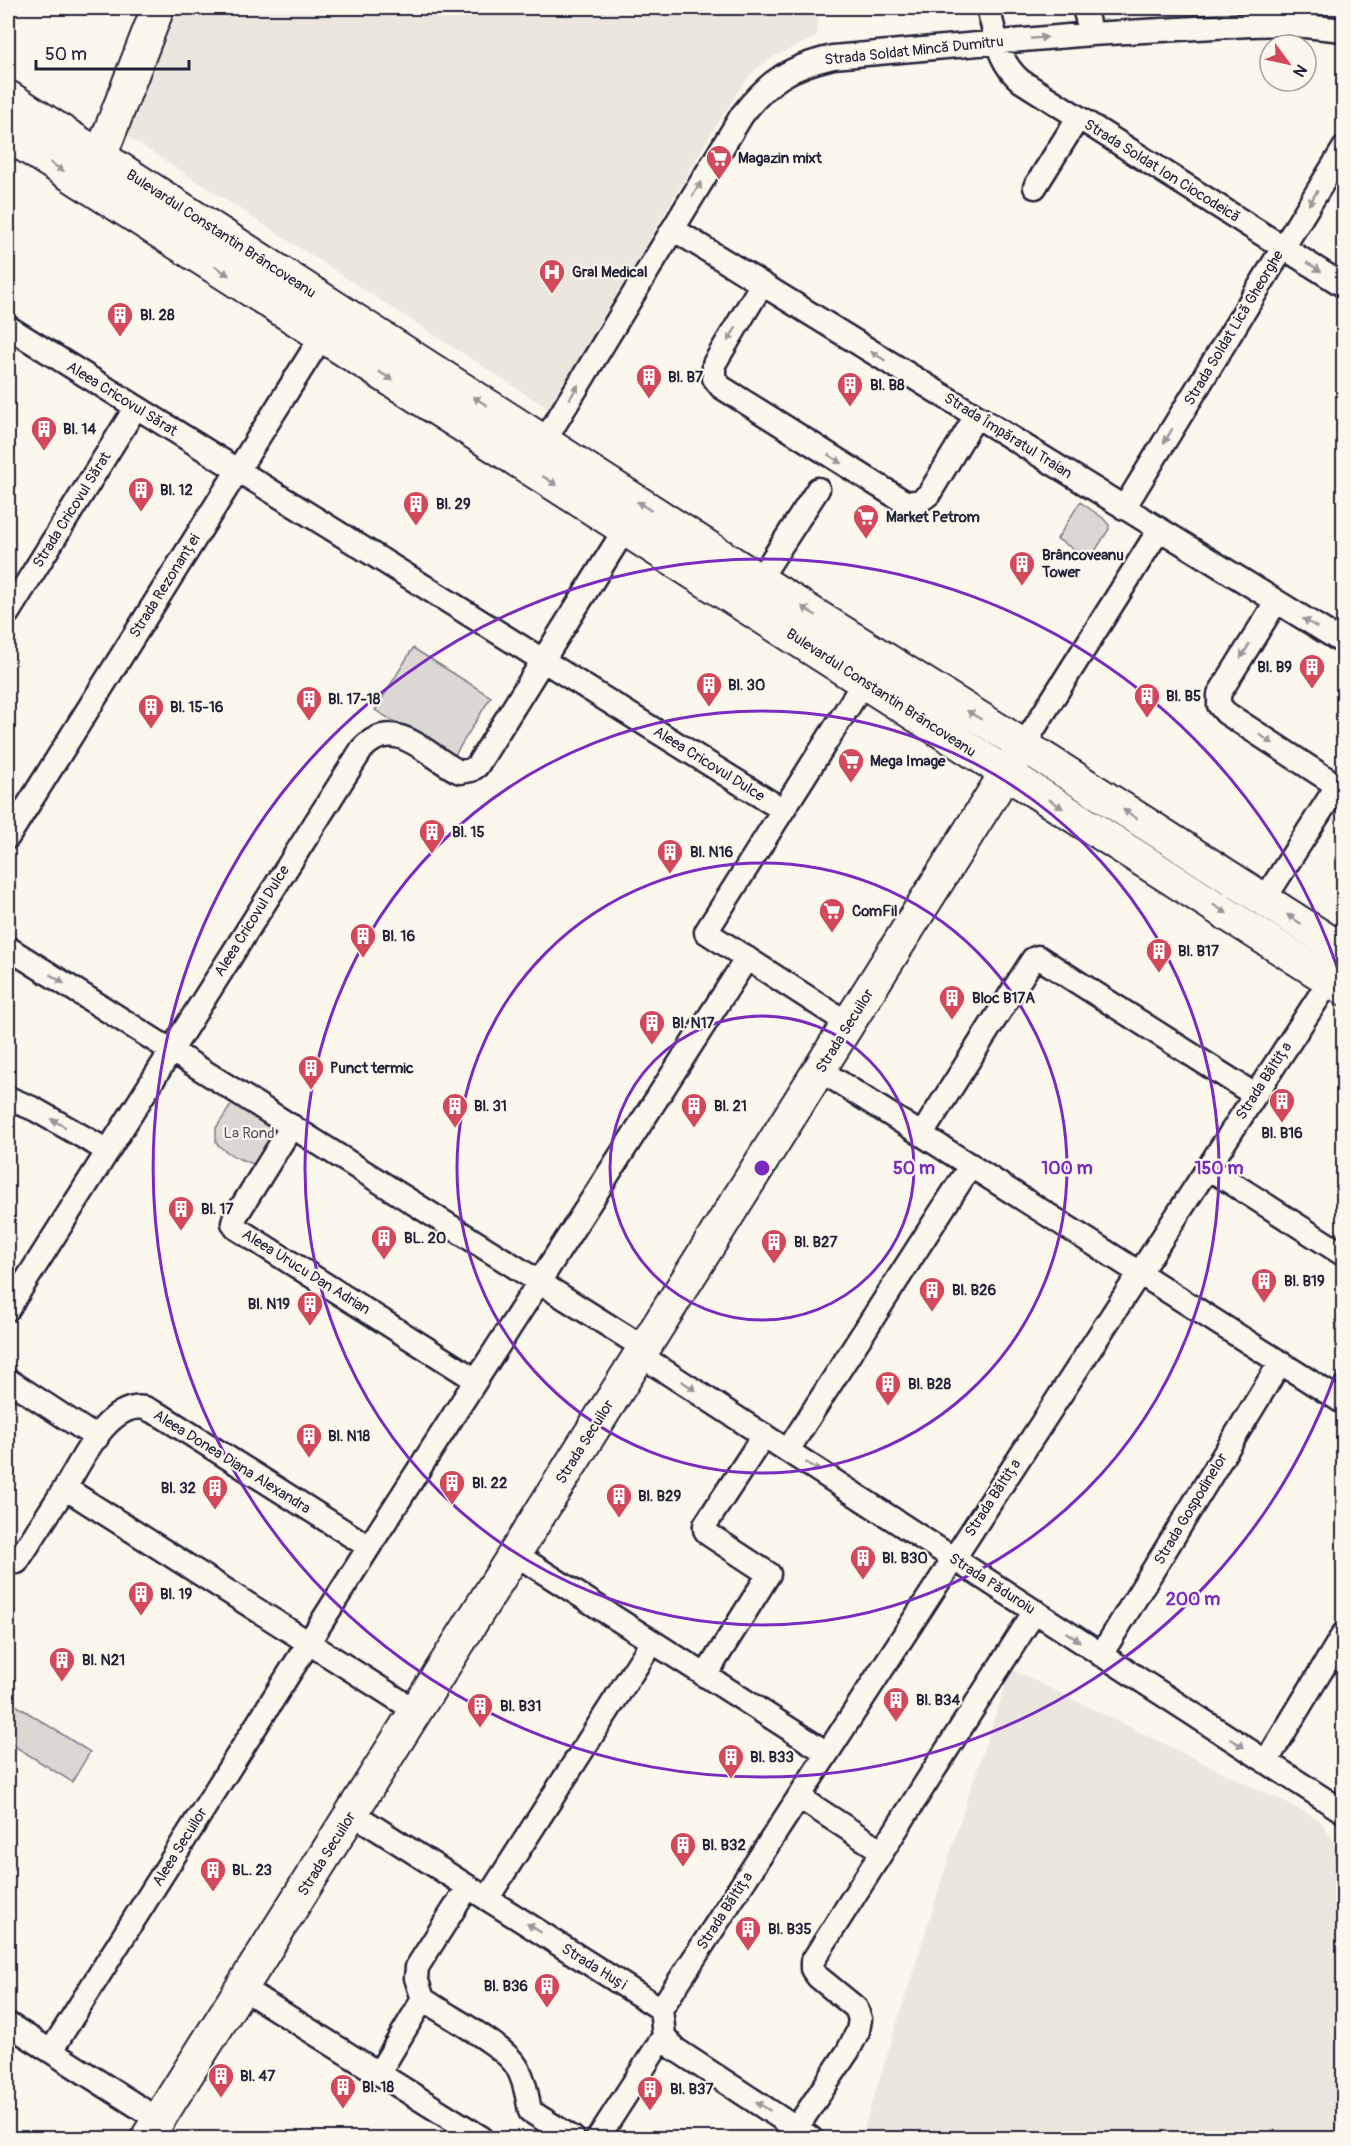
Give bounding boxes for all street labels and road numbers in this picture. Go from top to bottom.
street label: Strada Soldat Mincă Dumitru [824,32,1004,70]
street label: Strada Soldat Ion Ciocodeică [1080,115,1244,227]
street label: Bulevardul Constantin Brâncoveanu [123,165,319,303]
street label: Strada Soldat Lică Gheorghe [1180,246,1288,409]
street label: Aleea Cricovul Sărat [63,357,182,441]
street label: Strada Împăratul Traian [940,389,1076,483]
street label: Strada Cricovul Sărat [29,448,116,572]
street label: Strada Rezonanței [125,530,205,642]
street label: Bulevardul Constantin Brâncoveanu [783,624,979,762]
street label: Aleea Cricovul Dulce [650,722,769,806]
street label: Aleea Cricovul Dulce [210,861,294,980]
street label: Strada Secuilor [812,985,879,1077]
street label: Strada Băltița [1232,1038,1296,1124]
street label: Aleea Urucu Dan Adrian [238,1225,374,1319]
street label: Strada Secuilor [552,1396,619,1488]
street label: Aleea Donea Diana Alexandra [150,1406,314,1518]
street label: Strada Gospodinelor [1150,1449,1232,1568]
street label: Strada Băltița [961,1455,1025,1541]
street label: Strada Păduroiu [945,1549,1039,1619]
street label: Aleea Secuilor [148,1804,212,1890]
street label: Strada Secuilor [294,1808,361,1900]
street label: Strada Băltița [693,1868,757,1954]
street label: Strada Huși [558,1939,630,1995]

